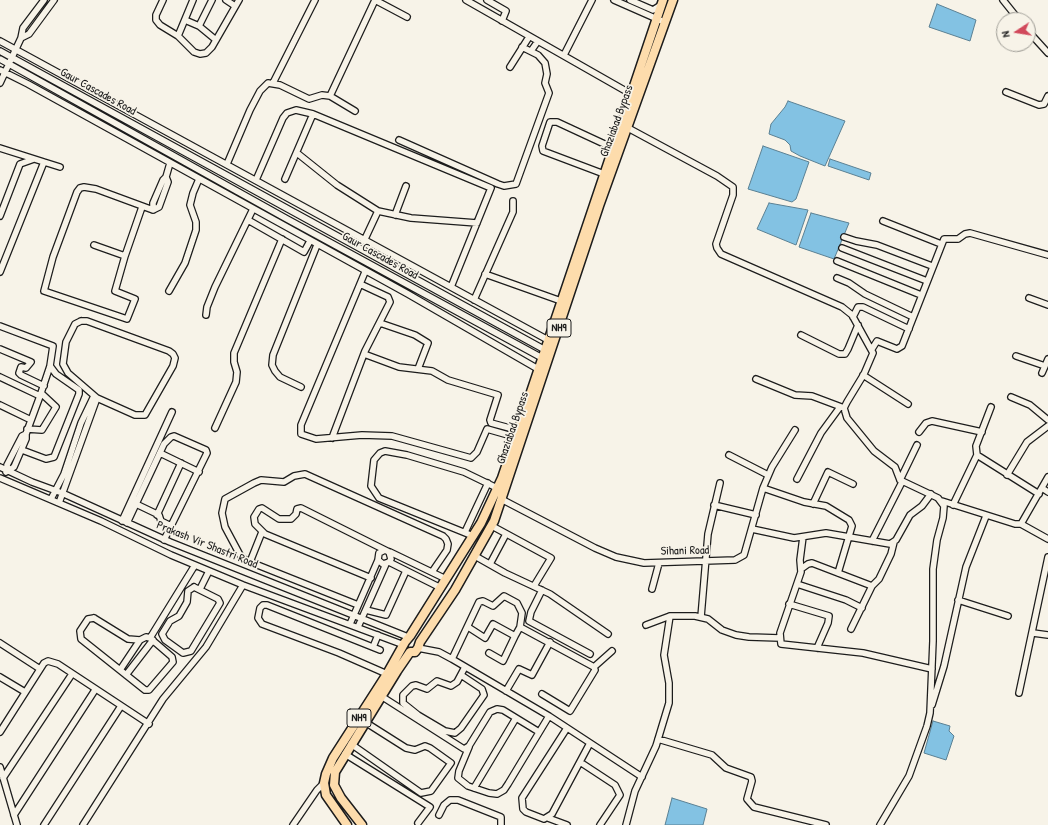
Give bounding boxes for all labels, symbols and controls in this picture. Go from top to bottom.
north arrow [996,12,1036,52]
text: N [998,30,1013,39]
street label: Gaur Cascades Road [58,65,138,119]
street label: Ghaziabad Bypass [597,83,637,159]
street label: Gaur Cascades Road [340,229,420,283]
road number: NH9 [547,319,571,337]
street label: Ghaziabad Bypass [494,390,532,466]
street label: Prakash Vir Shastri Road [154,518,260,572]
street label: Sihani Road [661,543,709,559]
road number: NH9 [347,709,371,727]

